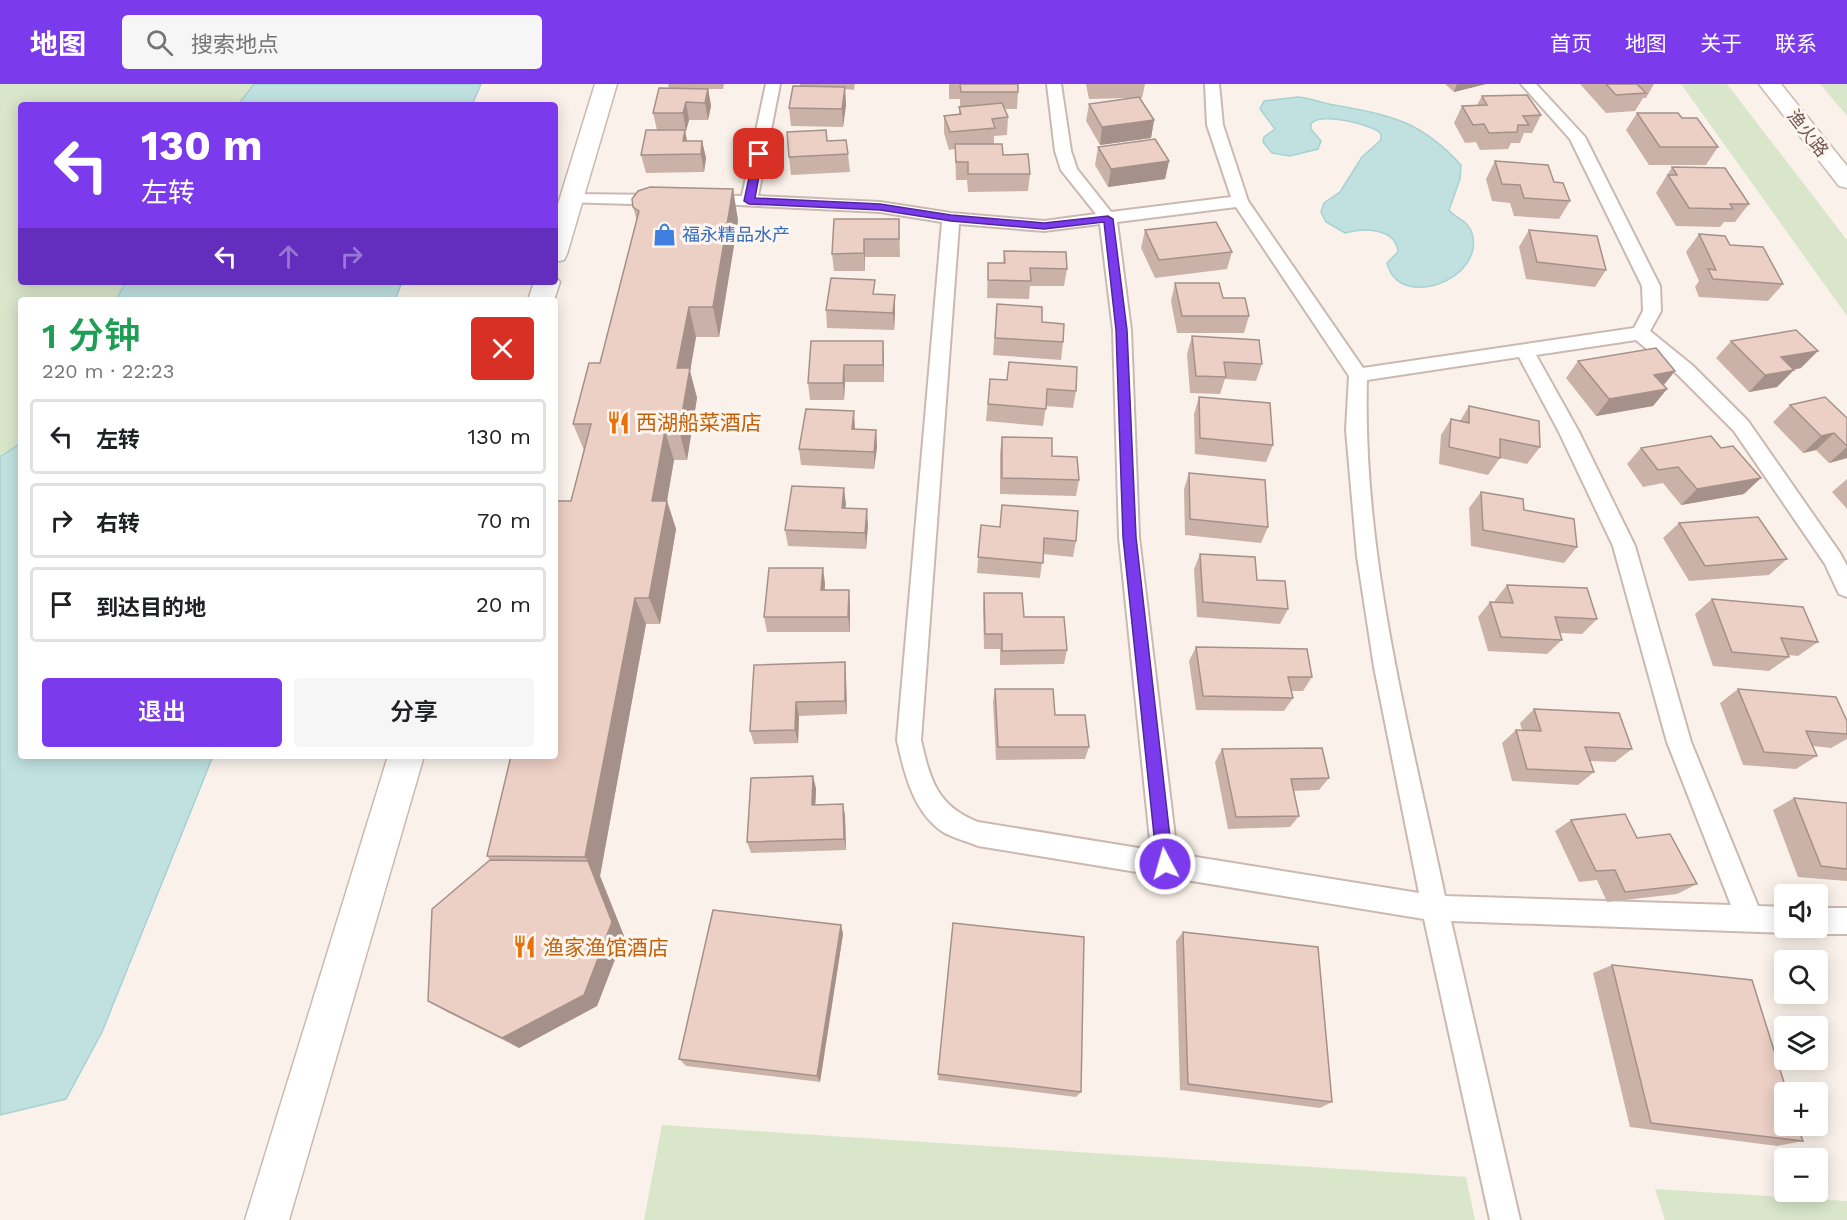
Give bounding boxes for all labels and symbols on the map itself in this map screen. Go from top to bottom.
street label: 渔火路 [1783,105,1833,161]
pin [733,128,784,179]
shop icon: 福永精品水产 [651,221,677,247]
place label: 福永精品水产 [682,224,790,245]
restaurant icon: 西湖船菜酒店 [605,409,631,435]
place label: 西湖船菜酒店 [636,410,762,435]
position arrow [1133,832,1197,896]
restaurant icon: 渔家渔馆酒店 [512,934,538,960]
place label: 渔家渔馆酒店 [543,935,669,960]

